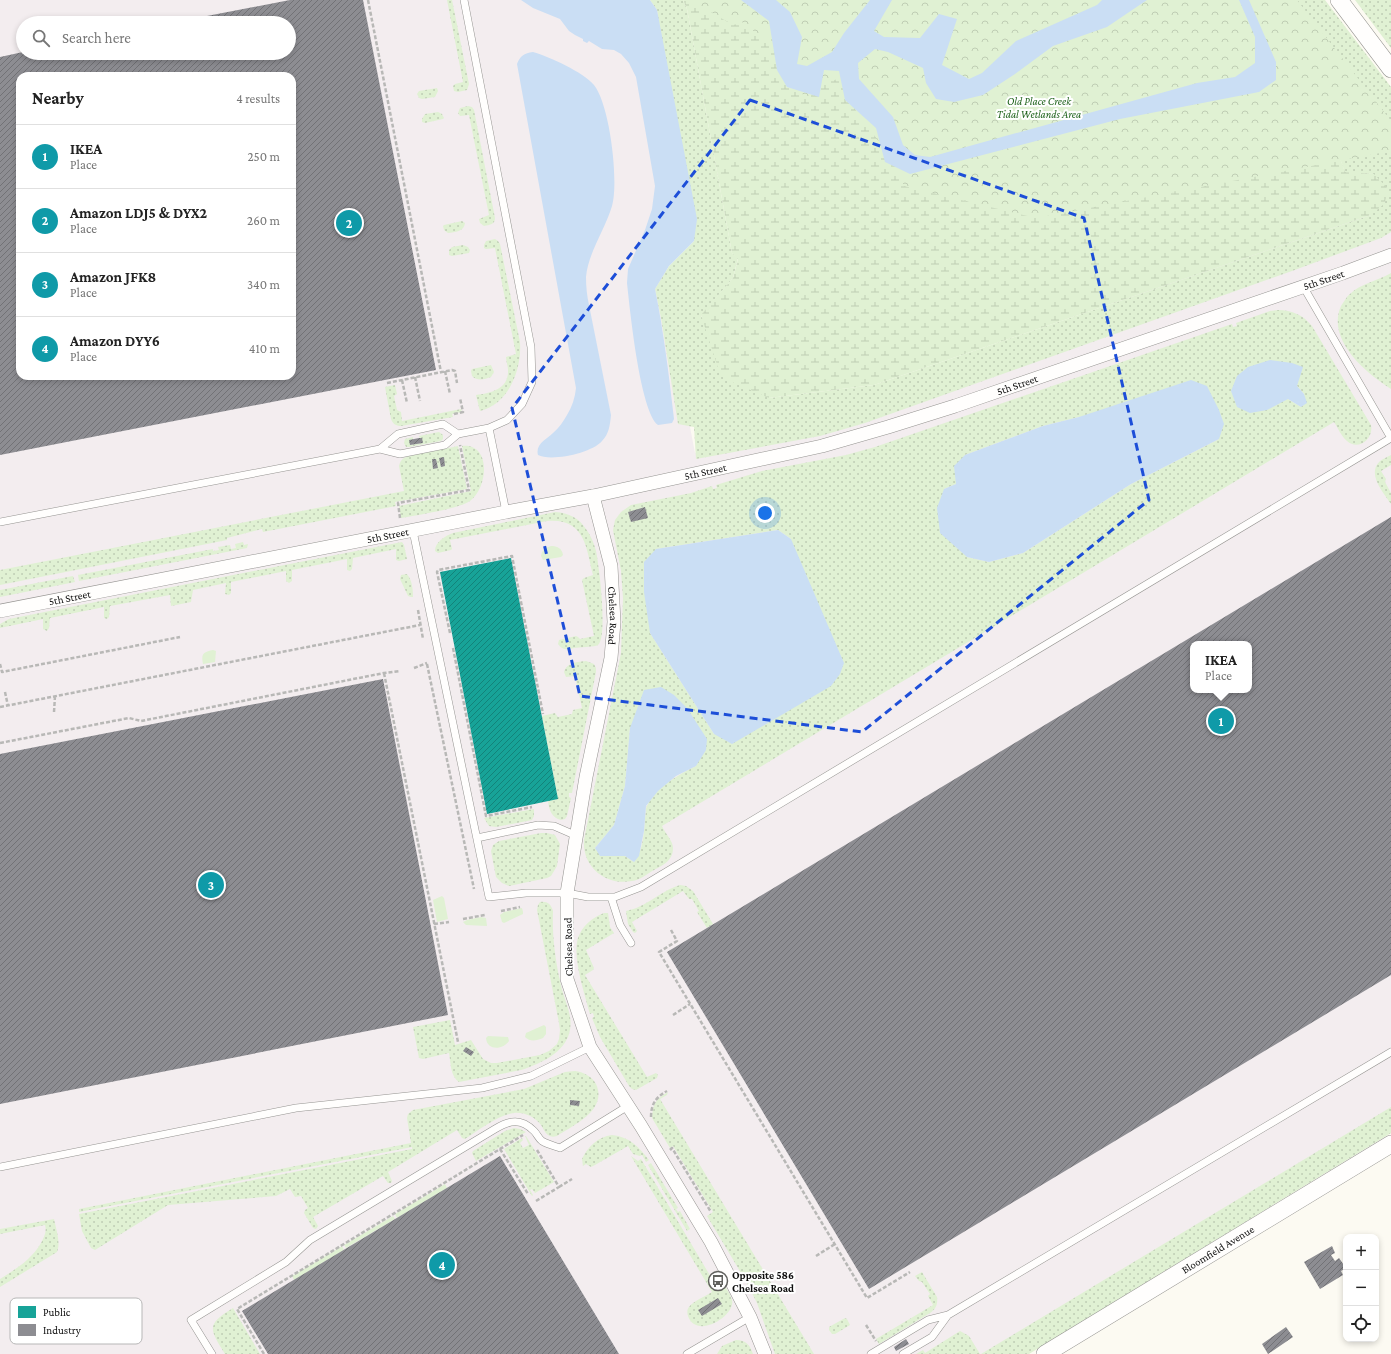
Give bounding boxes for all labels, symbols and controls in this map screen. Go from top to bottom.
search box [16,16,296,60]
icon: search [30,27,52,49]
text: Search here [62,30,131,46]
text: Nearby [32,89,84,108]
text: 4 results [236,91,280,106]
park label: Old Place Creek Tidal Wetlands Area [997,95,1081,120]
text: IKEA [70,141,102,157]
text: 1 [43,149,47,164]
text: 250 m [247,149,280,164]
text: Place [70,157,97,172]
text: Amazon LDJ5 & DYX2 [70,205,207,221]
pin: 2 [336,208,362,238]
text: 2 [42,213,48,228]
text: 260 m [247,213,280,228]
text: Place [70,221,97,236]
street label: 5th Street [1301,267,1346,292]
text: Amazon JFK8 [70,269,156,285]
text: 3 [42,277,48,292]
text: 340 m [247,277,280,292]
text: Place [70,285,97,300]
text: Amazon DYY6 [70,333,160,349]
text: 4 [41,341,49,356]
text: 410 m [249,341,280,356]
text: Place [70,349,97,364]
street label: 5th Street [995,372,1040,397]
street label: 5th Street [683,461,728,482]
your location [755,503,775,523]
street label: 5th Street [366,525,410,545]
street label: Chelsea Road [606,586,620,646]
street label: 5th Street [48,587,92,607]
popup [1190,641,1252,693]
text: IKEA [1205,652,1237,668]
text: Place [1205,668,1232,683]
pin: 1 [1208,706,1234,736]
pin: 3 [198,870,224,900]
street label: Chelsea Road [561,917,575,976]
street label: Bloomfield Avenue [1179,1223,1256,1276]
map controls [1343,1234,1379,1342]
button: + [1343,1234,1379,1270]
pin: 4 [429,1250,455,1280]
place label: Opposite 586 Chelsea Road [732,1269,794,1294]
bus stop icon: Opposite 586 Chelsea Road [707,1270,729,1292]
button: − [1343,1270,1379,1306]
legend [10,1298,142,1344]
text: Public [43,1306,71,1318]
button: locate [1343,1306,1379,1342]
text: Industry [43,1324,82,1337]

